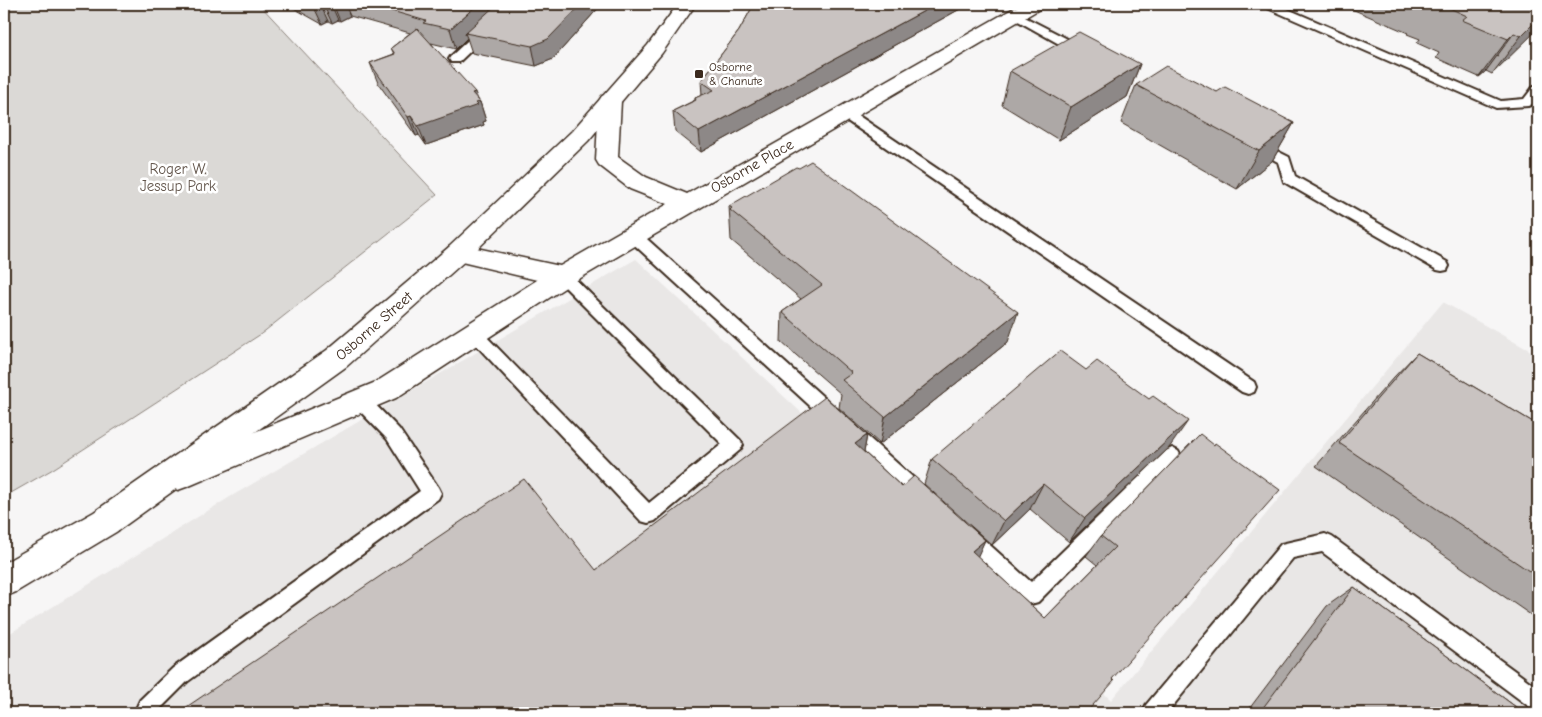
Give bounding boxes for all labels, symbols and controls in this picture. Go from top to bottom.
place label: Osborne & Chanute [709,60,763,88]
marker: Osborne & Chanute [693,68,705,80]
street label: Osborne Place [707,135,797,197]
park label: Roger W. Jessup Park [140,160,217,195]
street label: Osborne Street [332,287,417,364]

